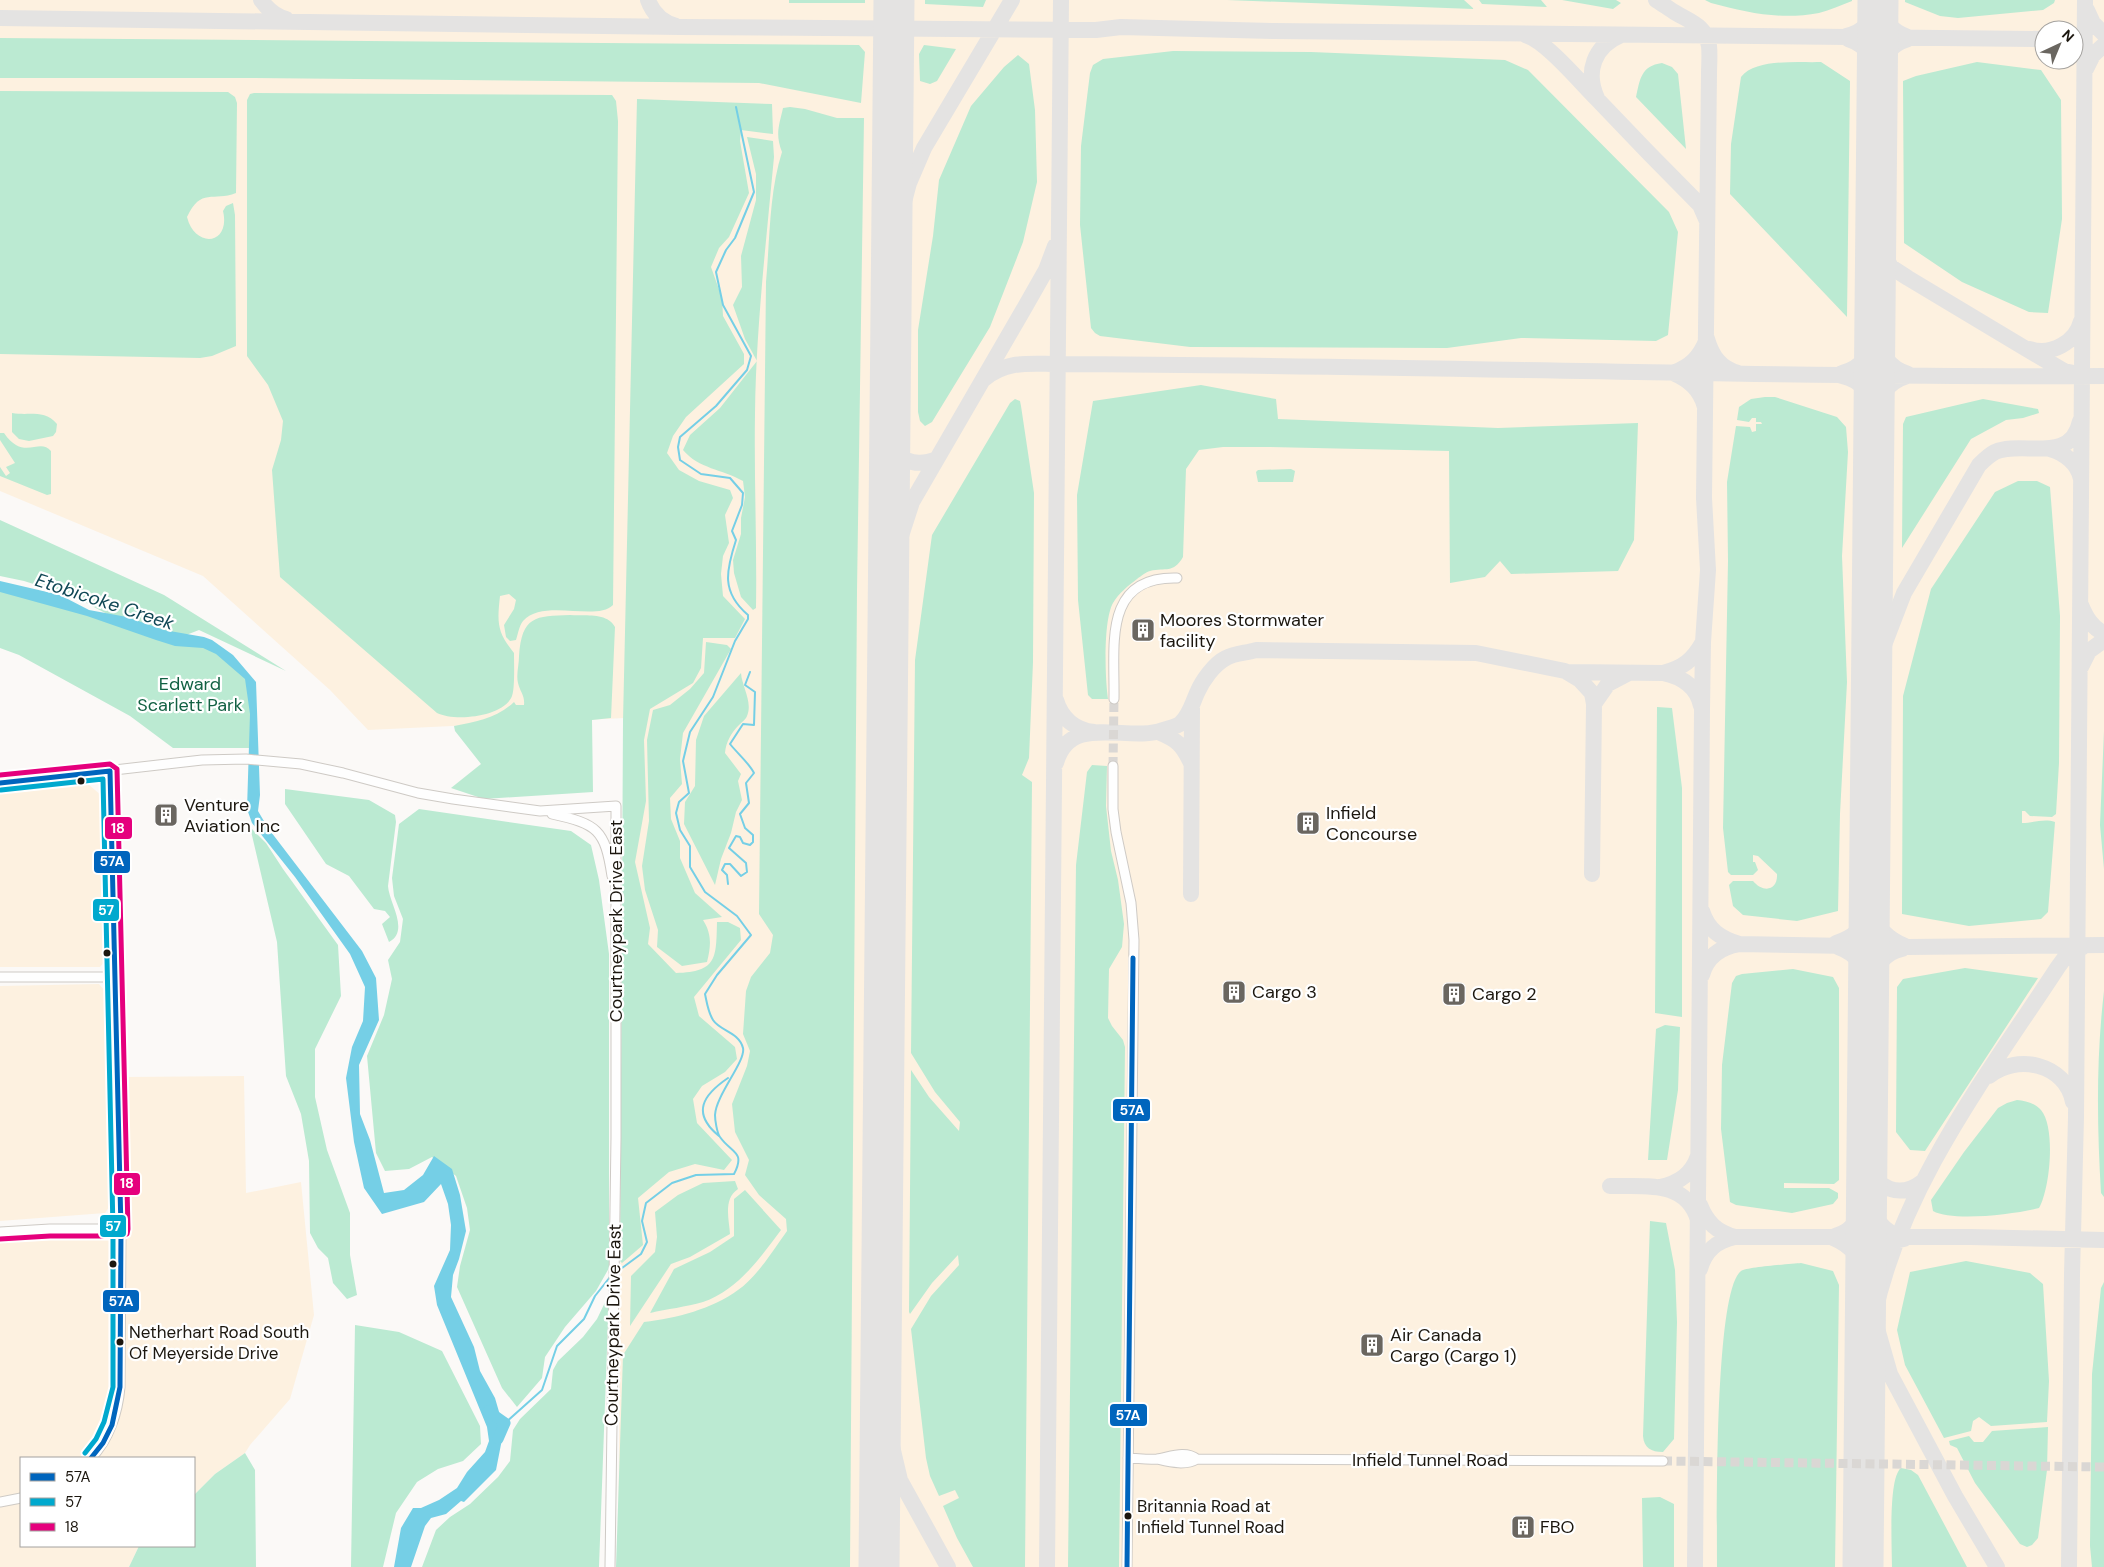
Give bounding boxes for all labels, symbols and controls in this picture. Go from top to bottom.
north arrow [2034,20,2084,70]
text: N [2058,26,2078,46]
water label: Etobicoke Creek [32,567,178,636]
place label: Moores Stormwater facility [1160,608,1324,653]
building icon: Moores Stormwater facility [1130,617,1156,643]
park label: Edward Scarlett Park [137,672,243,717]
unlabelled marker [76,776,86,786]
place label: Venture Aviation Inc [184,793,280,838]
place label: Infield Concourse [1326,801,1417,846]
building icon: Venture Aviation Inc [153,802,179,828]
building icon: Infield Concourse [1295,810,1321,836]
line badge: 18 [104,816,133,840]
text: 18 [111,819,125,837]
street label: Courtneypark Drive East [604,820,628,1022]
line badge: 57A [93,850,131,874]
text: 57A [100,852,125,870]
line badge: 57 [92,898,120,922]
text: 57 [98,901,115,919]
unlabelled marker [102,948,112,958]
building icon: Cargo 3 [1221,979,1247,1005]
place label: Cargo 3 [1252,980,1317,1004]
building icon: Cargo 2 [1441,981,1467,1007]
place label: Cargo 2 [1472,982,1537,1006]
line badge: 57A [1112,1098,1151,1122]
text: 57A [1120,1101,1145,1119]
line badge: 18 [113,1172,141,1196]
text: 18 [120,1174,134,1192]
line badge: 57 [99,1214,127,1238]
text: 57 [105,1217,122,1235]
street label: Courtneypark Drive East [599,1224,627,1426]
unlabelled marker [108,1259,118,1269]
line badge: 57A [102,1289,140,1313]
text: 57A [109,1292,134,1310]
place label: Netherhart Road South Of Meyerside Drive [129,1321,309,1364]
place label: Air Canada Cargo (Cargo 1) [1390,1323,1516,1368]
building icon: Air Canada Cargo (Cargo 1) [1359,1332,1385,1358]
marker: Netherhart Road South Of Meyerside Drive [115,1337,125,1347]
line badge: 57A [1109,1403,1148,1427]
text: 57A [1116,1406,1141,1424]
street label: Infield Tunnel Road [1352,1448,1508,1472]
legend [20,1457,195,1547]
text: 57A [65,1467,91,1487]
text: 57 [65,1492,82,1512]
place label: Britannia Road at Infield Tunnel Road [1137,1495,1284,1538]
marker: Britannia Road at Infield Tunnel Road [1123,1511,1133,1521]
building icon: FBO [1510,1514,1536,1540]
place label: FBO [1540,1515,1574,1539]
text: 18 [65,1517,79,1537]

